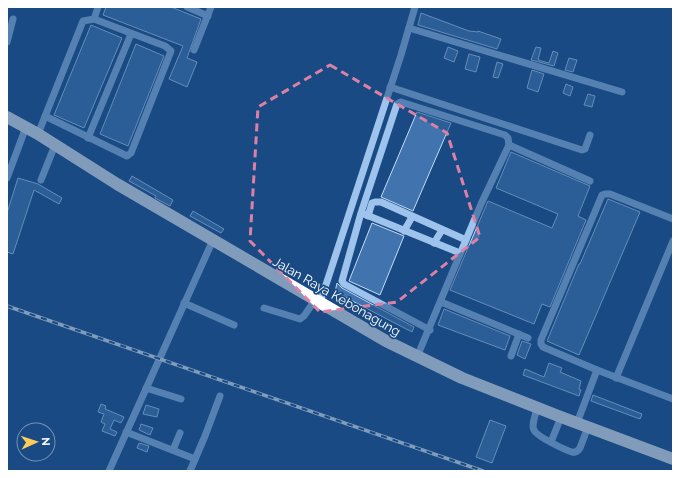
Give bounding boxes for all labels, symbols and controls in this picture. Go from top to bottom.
street label: Jalan Raya Kebonagung [270,254,403,339]
north arrow [16,422,56,462]
text: N [39,437,52,446]

